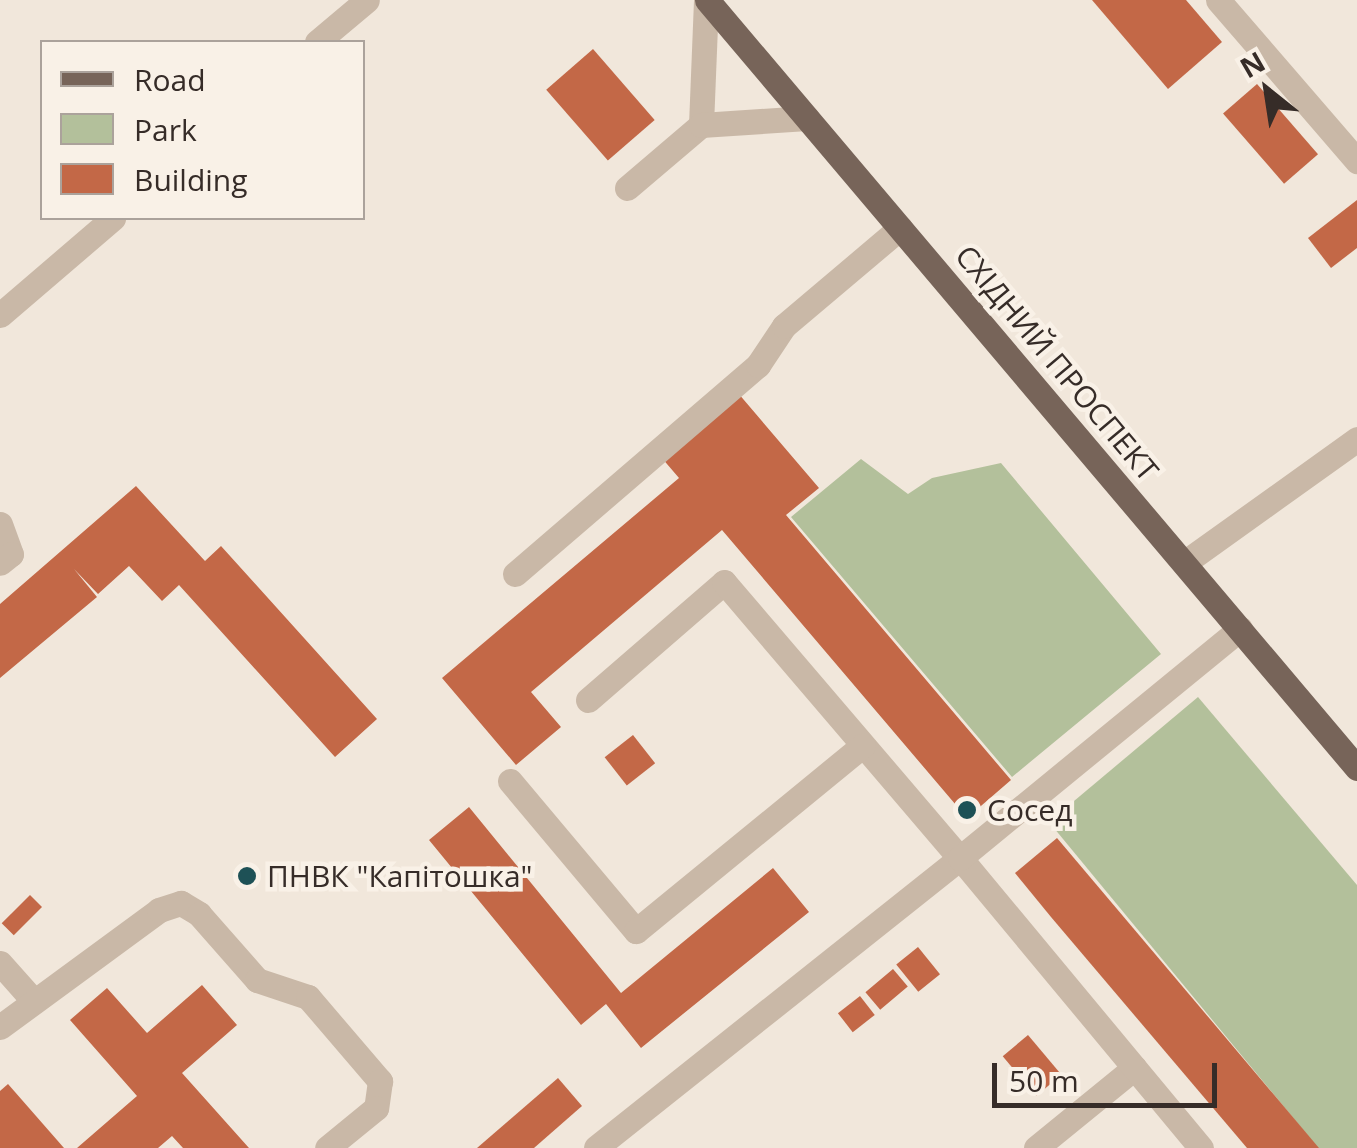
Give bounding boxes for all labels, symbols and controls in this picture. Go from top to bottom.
legend [40,40,365,220]
north arrow [1217,40,1317,140]
text: N [1233,42,1271,86]
text: Road [134,59,206,100]
text: Park [134,109,197,150]
text: Building [134,159,248,200]
street label: СХІДНИЙ ПРОСПЕКТ [948,238,1166,488]
place label: Сосед [987,792,1072,828]
marker: Сосед [956,799,978,821]
place label: ПНВК "Капітошка" [267,858,533,894]
marker: ПНВК "Капітошка" [236,865,258,887]
scale bar [997,1043,1222,1105]
text: 50 m [1009,1060,1079,1101]

